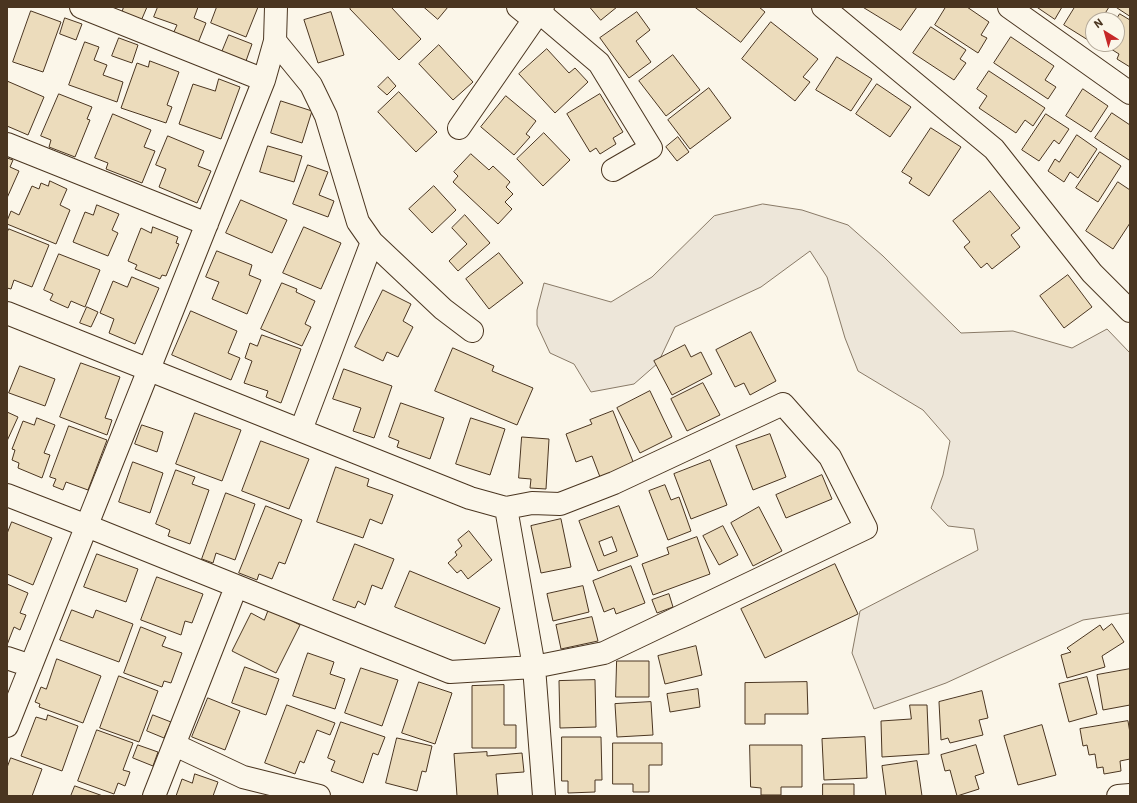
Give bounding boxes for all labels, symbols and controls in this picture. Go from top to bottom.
north arrow [1085,12,1125,52]
text: N [1091,15,1106,31]

